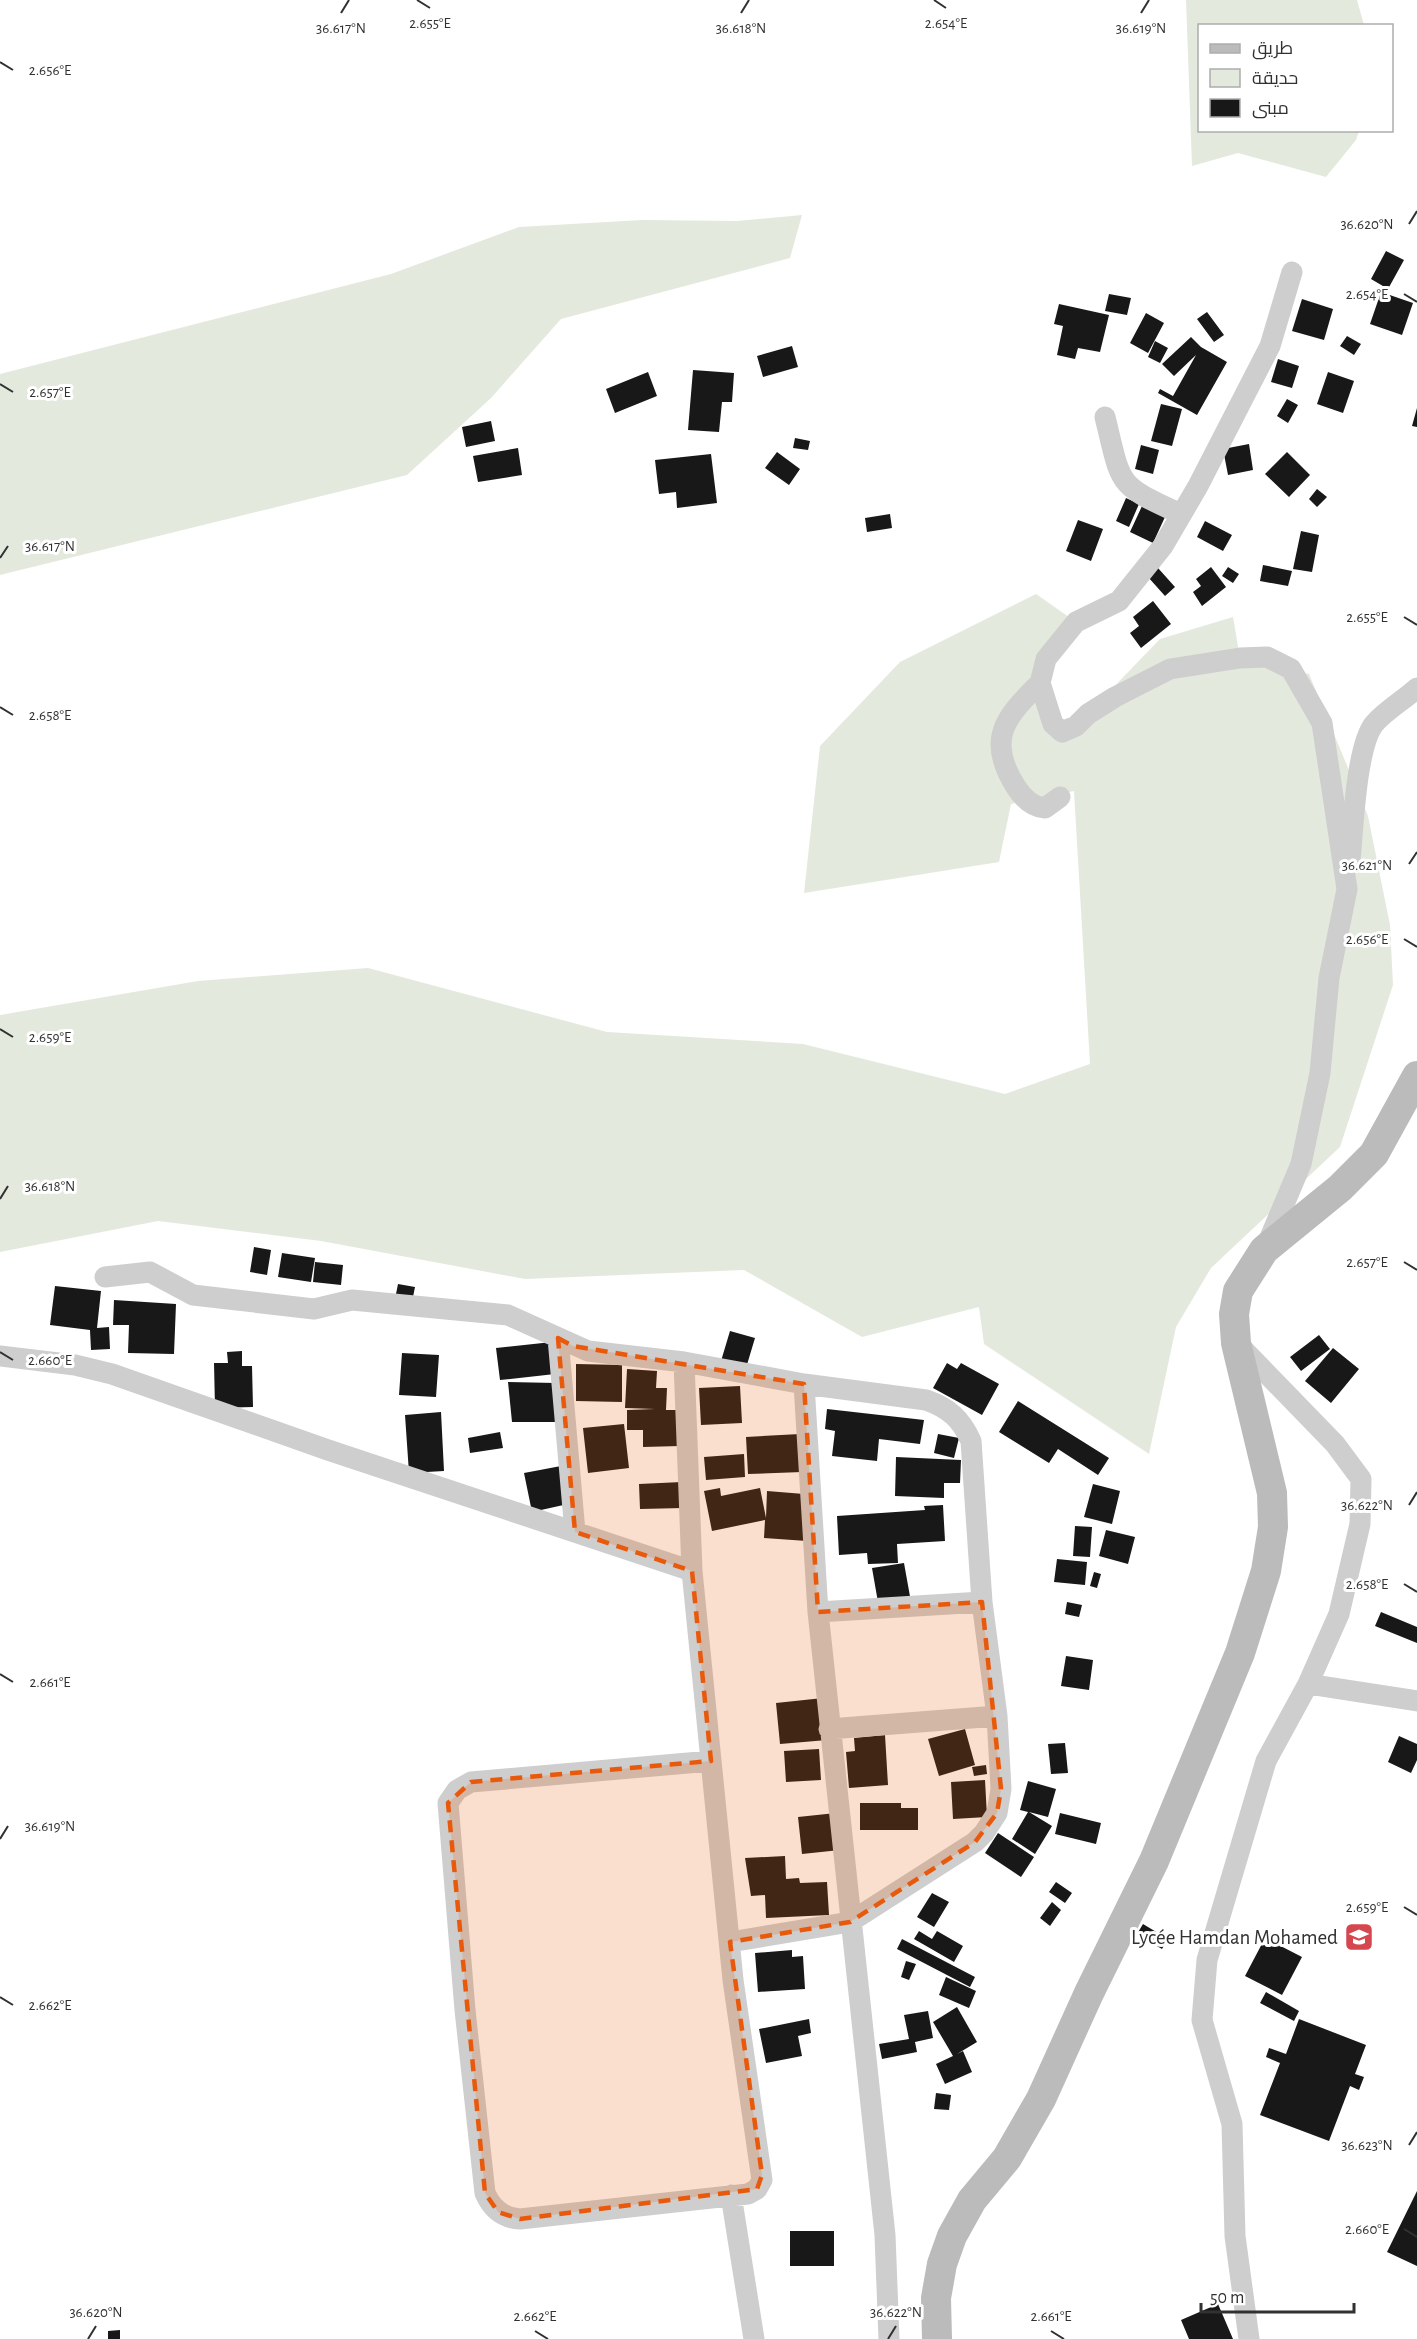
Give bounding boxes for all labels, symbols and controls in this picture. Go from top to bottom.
text: 2.655°E [409,16,451,31]
text: 2.654°E [925,16,967,31]
text: 36.617°N [316,21,366,36]
text: 36.618°N [716,21,766,36]
text: 36.619°N [1116,21,1166,36]
legend [1198,24,1393,132]
text: طريق [1252,40,1293,60]
text: 2.656°E [29,63,71,78]
text: حديقة [1252,70,1298,88]
text: مبنى [1252,100,1289,119]
text: 36.620°N [1340,217,1394,232]
text: 2.654°E [1346,287,1388,302]
text: 2.657°E [29,385,71,400]
text: 36.617°N [25,539,75,554]
text: 2.655°E [1346,610,1388,625]
text: 2.658°E [29,708,71,723]
text: 36.621°N [1342,858,1392,873]
text: 2.656°E [1346,932,1388,947]
text: 2.659°E [29,1030,71,1045]
text: 36.618°N [25,1179,75,1194]
text: 2.657°E [1346,1255,1388,1270]
text: 2.660°E [28,1353,72,1368]
text: 36.622°N [1341,1498,1393,1513]
text: 2.658°E [1346,1577,1388,1592]
text: 2.661°E [29,1675,71,1690]
text: 36.619°N [25,1819,75,1834]
text: 2.659°E [1346,1900,1388,1915]
school or university icon: Lycée Hamdan Mohamed [1343,1921,1375,1953]
place label: Lycée Hamdan Mohamed [1131,1927,1338,1948]
text: 2.662°E [29,1998,71,2013]
text: 36.623°N [1341,2138,1393,2153]
text: 2.660°E [1345,2222,1389,2237]
scale bar [1201,2276,1354,2314]
text: 50 m [1210,2289,1244,2307]
text: 36.620°N [69,2305,123,2320]
text: 36.622°N [870,2305,922,2320]
text: 2.662°E [514,2309,556,2324]
text: 2.661°E [1030,2309,1072,2324]

